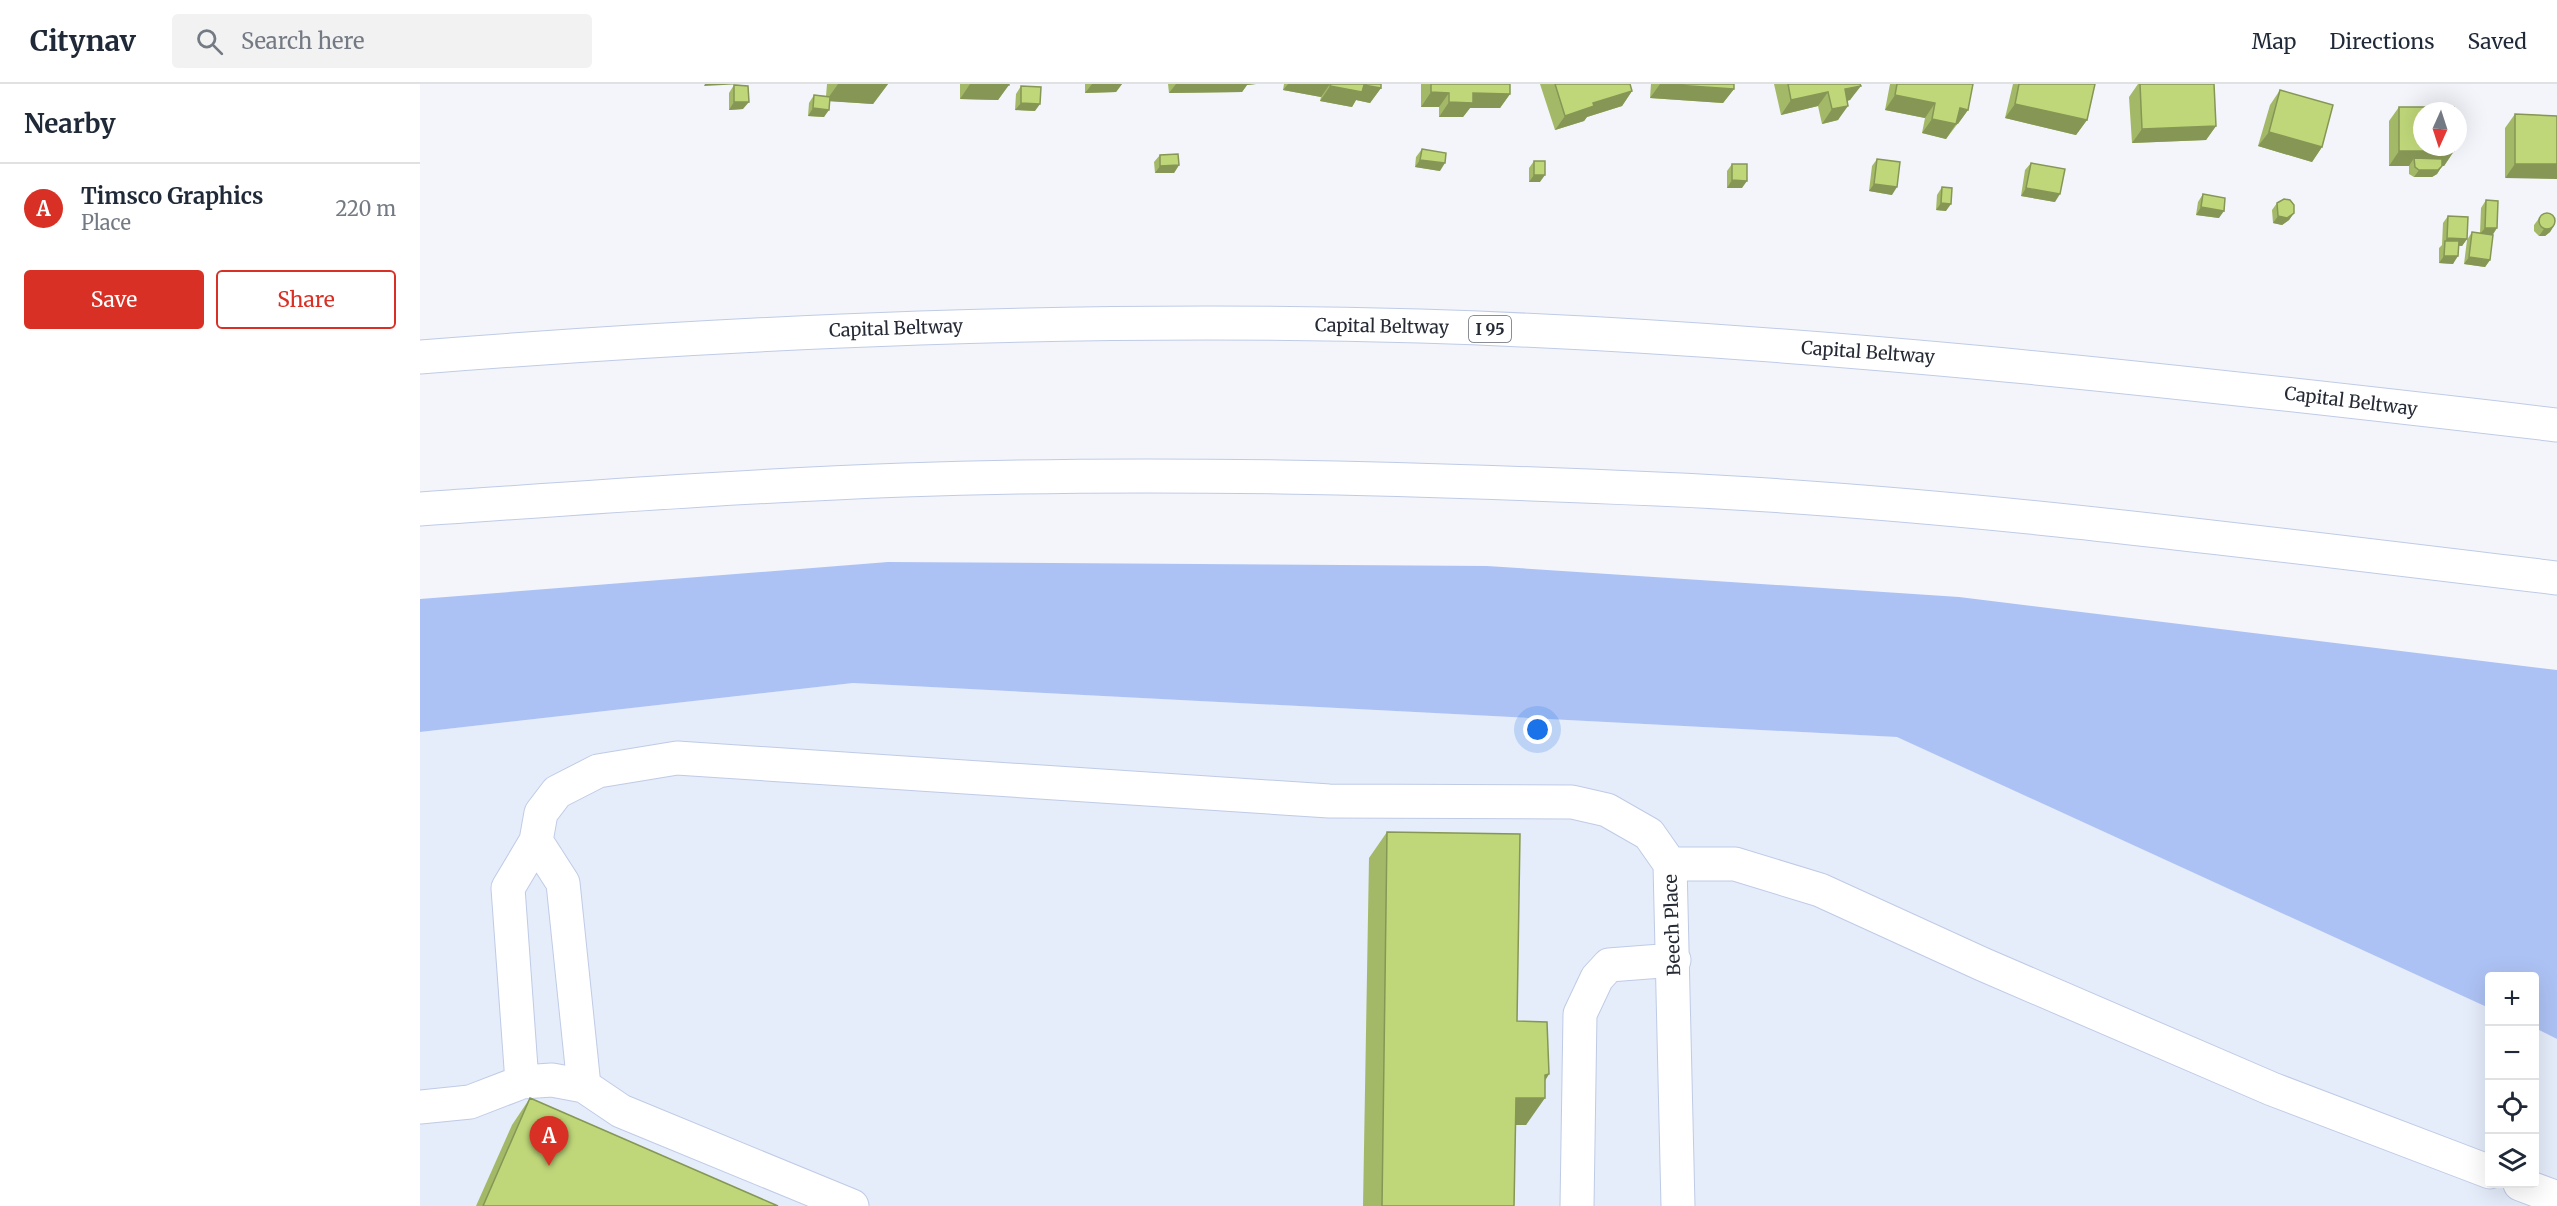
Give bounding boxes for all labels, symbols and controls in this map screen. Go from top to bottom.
search box [172,14,592,68]
text: Citynav [30,23,136,59]
icon: search [193,25,226,58]
text: Search here [241,27,364,55]
text: Map [2252,28,2296,55]
text: Directions [2329,28,2434,55]
text: Saved [2467,28,2527,55]
north arrow [2413,102,2467,156]
text: Nearby [24,107,116,140]
text: Timsco Graphics [81,182,263,210]
text: A [36,196,51,221]
text: 220 m [336,196,396,221]
text: Place [81,210,131,235]
button: Save [24,270,204,329]
button: Share [216,270,396,329]
street label: Capital Beltway [1315,313,1450,339]
street label: Capital Beltway [829,314,964,342]
road number: I 95 [1469,316,1511,342]
street label: Capital Beltway [1800,336,1936,368]
street label: Capital Beltway [2283,381,2419,421]
your location [1523,715,1552,744]
street label: Beech Place [1659,874,1685,976]
map controls [2485,972,2539,1188]
button: + [2485,972,2539,1026]
button: − [2485,1026,2539,1080]
button: locate [2485,1080,2539,1134]
pin: A [530,1116,568,1166]
button: layers [2485,1134,2539,1188]

